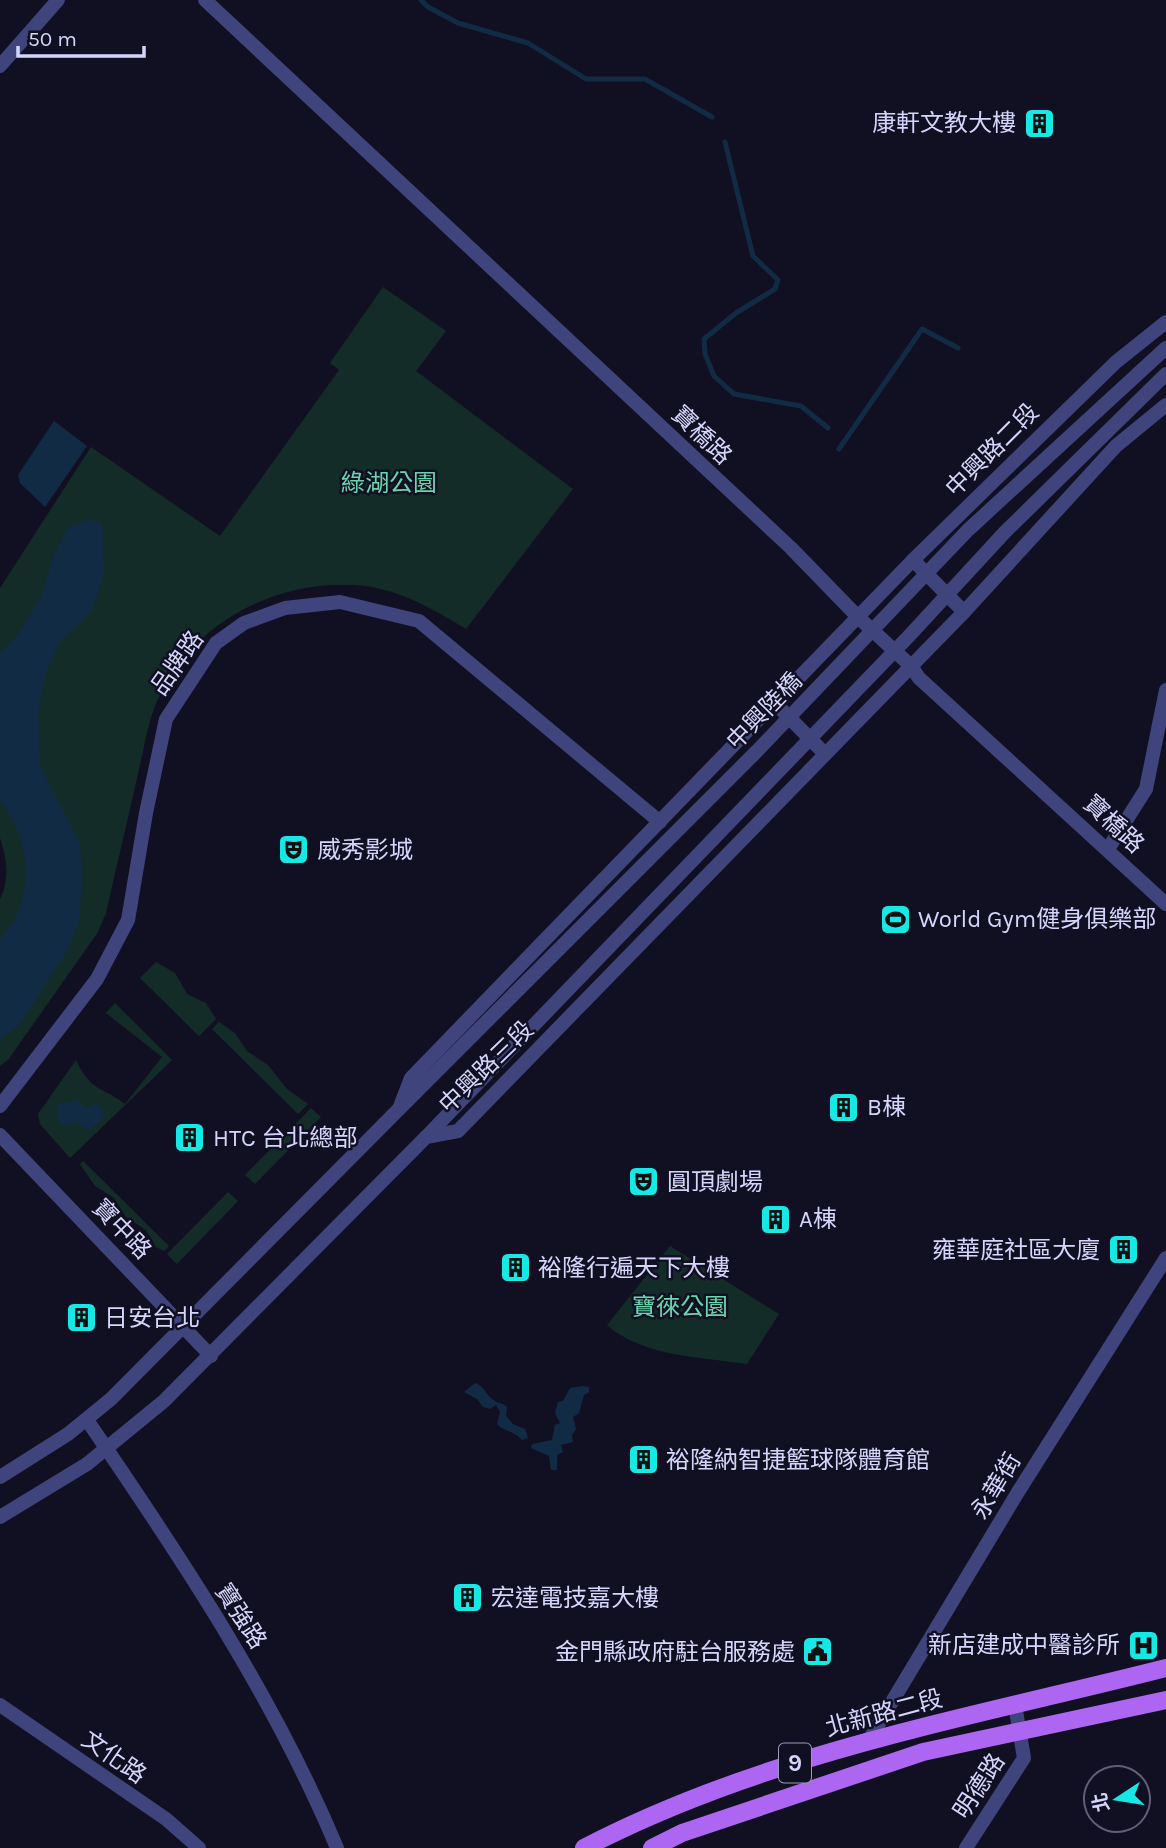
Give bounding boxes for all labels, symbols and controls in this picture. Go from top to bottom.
scale bar [18,14,144,58]
text: 50 m [28,27,77,51]
building icon: 康軒文教大樓 [1022,106,1056,140]
place label: 康軒文教大樓 [872,109,1016,137]
street label: 中興路二段 [940,398,1044,502]
street label: 寶橋路 [666,400,738,470]
park label: 綠湖公園 [341,469,437,497]
street label: 品牌路 [145,625,209,701]
street label: 中興陸橋 [721,667,807,755]
street label: 寶橋路 [1078,789,1150,859]
theatre icon: 威秀影城 [277,833,311,867]
place label: 威秀影城 [317,836,413,864]
sports icon: World Gym健身俱樂部 [878,902,912,936]
place label: World Gym健身俱樂部 [918,905,1156,933]
street label: 中興路三段 [433,1015,539,1119]
building icon: B棟 [827,1090,861,1124]
place label: B棟 [867,1093,906,1121]
building icon: HTC 台北總部 [173,1121,207,1155]
place label: HTC 台北總部 [213,1124,357,1152]
theatre icon: 圓頂劇場 [627,1165,661,1199]
place label: 圓頂劇場 [667,1168,763,1196]
street label: 寶中路 [87,1193,157,1265]
building icon: A棟 [759,1202,793,1236]
place label: A棟 [799,1205,837,1233]
building icon: 雍華庭社區大廈 [1106,1233,1140,1267]
place label: 雍華庭社區大廈 [932,1236,1100,1264]
building icon: 裕隆行遍天下大樓 [498,1251,532,1285]
place label: 裕隆行遍天下大樓 [538,1254,730,1282]
park label: 寶徠公園 [632,1293,728,1321]
building icon: 日安台北 [64,1301,98,1335]
place label: 日安台北 [104,1304,200,1332]
building icon: 裕隆納智捷籃球隊體育館 [626,1443,660,1477]
place label: 裕隆納智捷籃球隊體育館 [666,1446,930,1474]
street label: 永華街 [965,1448,1027,1524]
street label: 寶強路 [210,1578,272,1654]
building icon: 宏達電技嘉大樓 [451,1581,485,1615]
place label: 宏達電技嘉大樓 [491,1584,659,1612]
hospital icon: 新店建成中醫診所 [1126,1628,1160,1662]
place label: 新店建成中醫診所 [928,1631,1120,1659]
public building icon: 金門縣政府駐台服務處 [801,1635,835,1669]
place label: 金門縣政府駐台服務處 [555,1638,795,1666]
street label: 北新路二段 [822,1684,946,1742]
street label: 文化路 [76,1725,152,1789]
road number: 9 [779,1744,811,1782]
street label: 明德路 [948,1748,1010,1824]
north arrow [1082,1764,1152,1834]
text: 北 [1089,1791,1114,1814]

